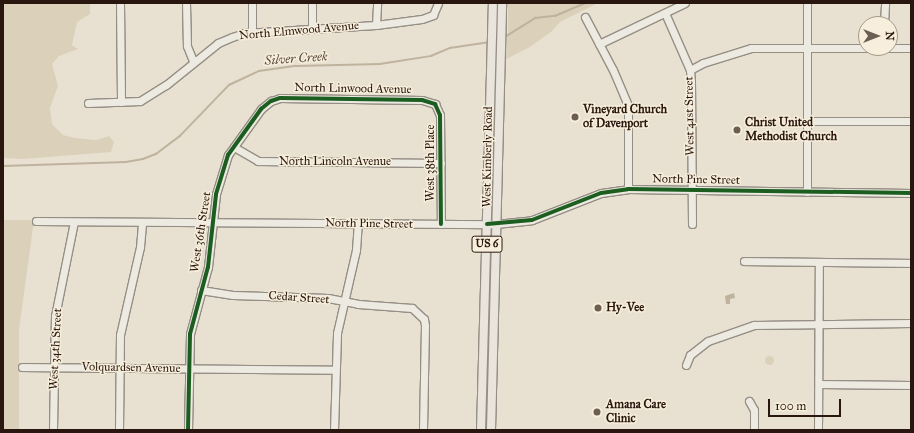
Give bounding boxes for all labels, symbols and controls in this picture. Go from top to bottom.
north arrow [858,16,898,56]
street label: North Elmwood Avenue [238,19,360,43]
text: N [883,31,896,41]
water label: Silver Creek [264,49,328,69]
street label: West 41st Street [682,76,698,156]
street label: North Linwood Avenue [294,81,412,97]
place label: Vineyard Church of Davenport [583,103,667,131]
street label: West Kimberly Road [480,106,496,208]
marker: Vineyard Church of Davenport [570,112,580,122]
place label: Christ United Methodist Church [745,116,837,144]
street label: West 38th Place [424,124,438,202]
marker: Christ United Methodist Church [732,125,742,135]
street label: North Lincoln Avenue [279,155,391,169]
street label: North Pine Street [652,172,740,188]
street label: West 36th Street [188,191,214,273]
street label: North Pine Street [325,216,413,232]
road number: US 6 [471,235,503,253]
street label: Cedar Street [268,289,330,307]
place label: Hy-Vee [606,301,644,315]
marker: Hy-Vee [593,303,603,313]
street label: West 34th Street [47,308,65,390]
street label: Volquardsen Avenue [81,360,181,376]
scale bar [770,391,843,417]
place label: Amana Care Clinic [606,398,666,426]
text: 100 m [775,399,806,413]
marker: Amana Care Clinic [591,406,603,418]

